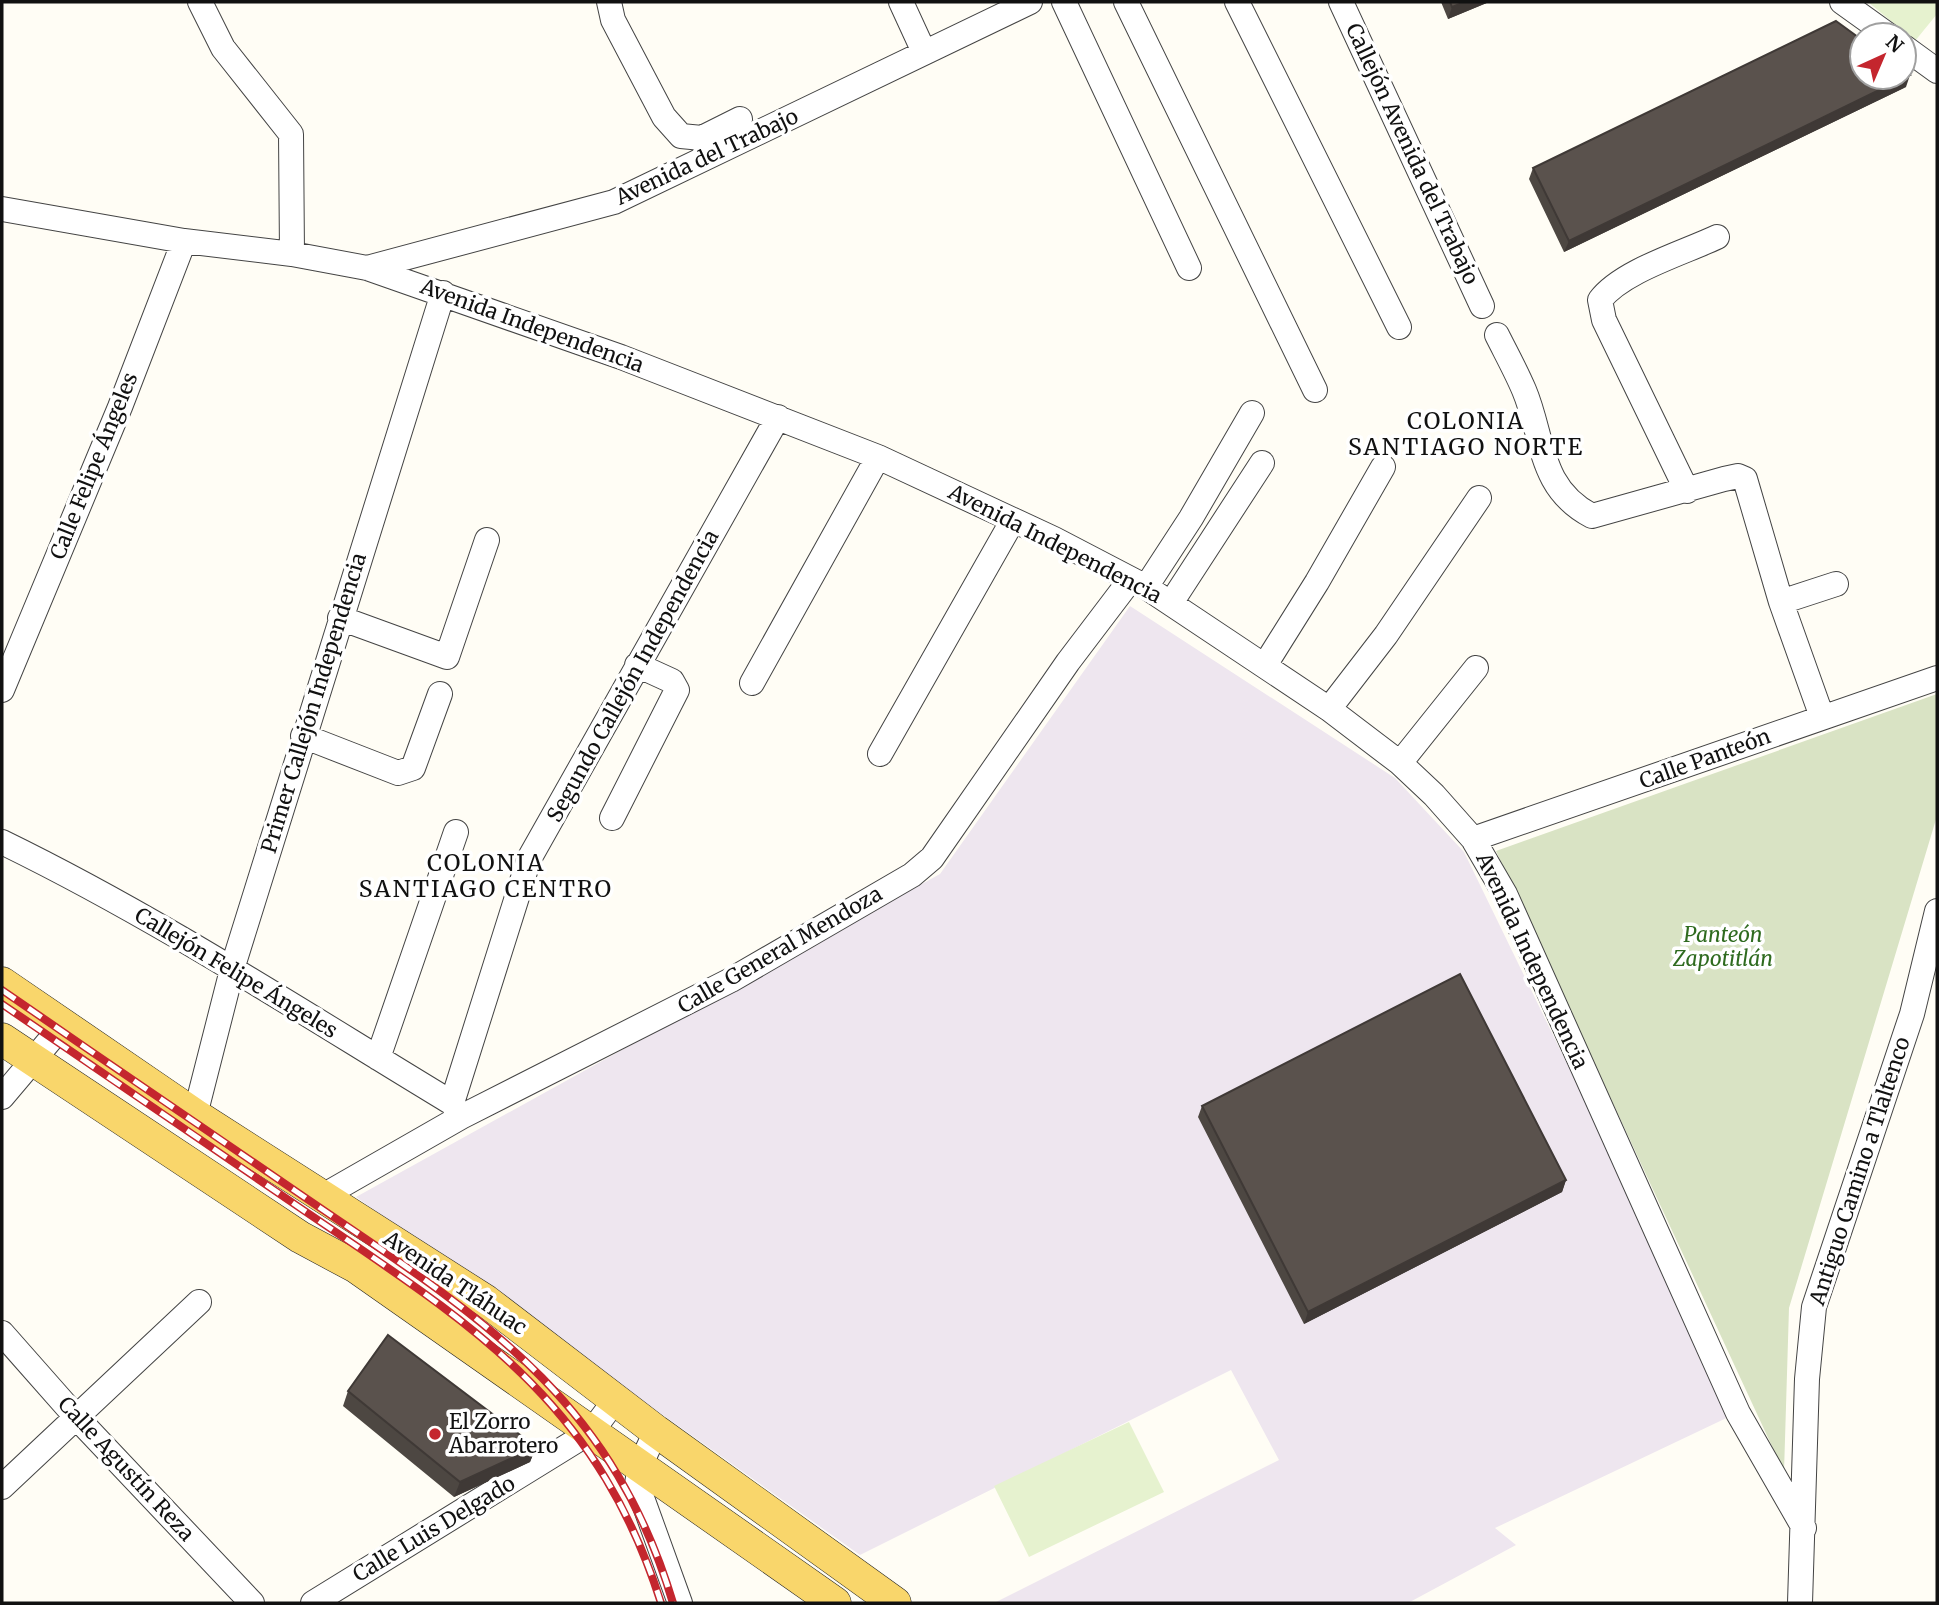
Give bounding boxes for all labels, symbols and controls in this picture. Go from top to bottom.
street label: Callejón Avenida del Trabajo [1340,19,1485,289]
north arrow [1848,21,1918,91]
text: N [1881,30,1909,58]
street label: Avenida del Trabajo [610,102,802,211]
street label: Avenida Independencia [416,272,648,379]
street label: Calle Felipe Ángeles [43,368,143,563]
district label: COLONIA SANTIAGO NORTE [1348,406,1584,461]
street label: Avenida Independencia [943,478,1166,609]
street label: Segundo Callejón Independencia [541,525,724,827]
street label: Primer Callejón Independencia [255,550,372,856]
street label: Calle Panteón [1636,722,1774,795]
street label: Avenida Independencia [1470,847,1594,1073]
district label: COLONIA SANTIAGO CENTRO [359,848,613,903]
street label: Calle General Mendoza [673,880,887,1019]
street label: Callejón Felipe Ángeles [130,900,343,1044]
park label: Panteón Zapotitlán [1672,921,1773,972]
street label: Antiguo Camino a Tlaltenco [1803,1033,1916,1309]
street label: Avenida Tláhuac [378,1224,532,1340]
street label: Calle Agustín Reza [52,1391,200,1547]
place label: El Zorro Abarrotero [448,1408,558,1459]
marker: El Zorro Abarrotero [427,1426,443,1442]
street label: Calle Luis Delgado [348,1469,520,1588]

